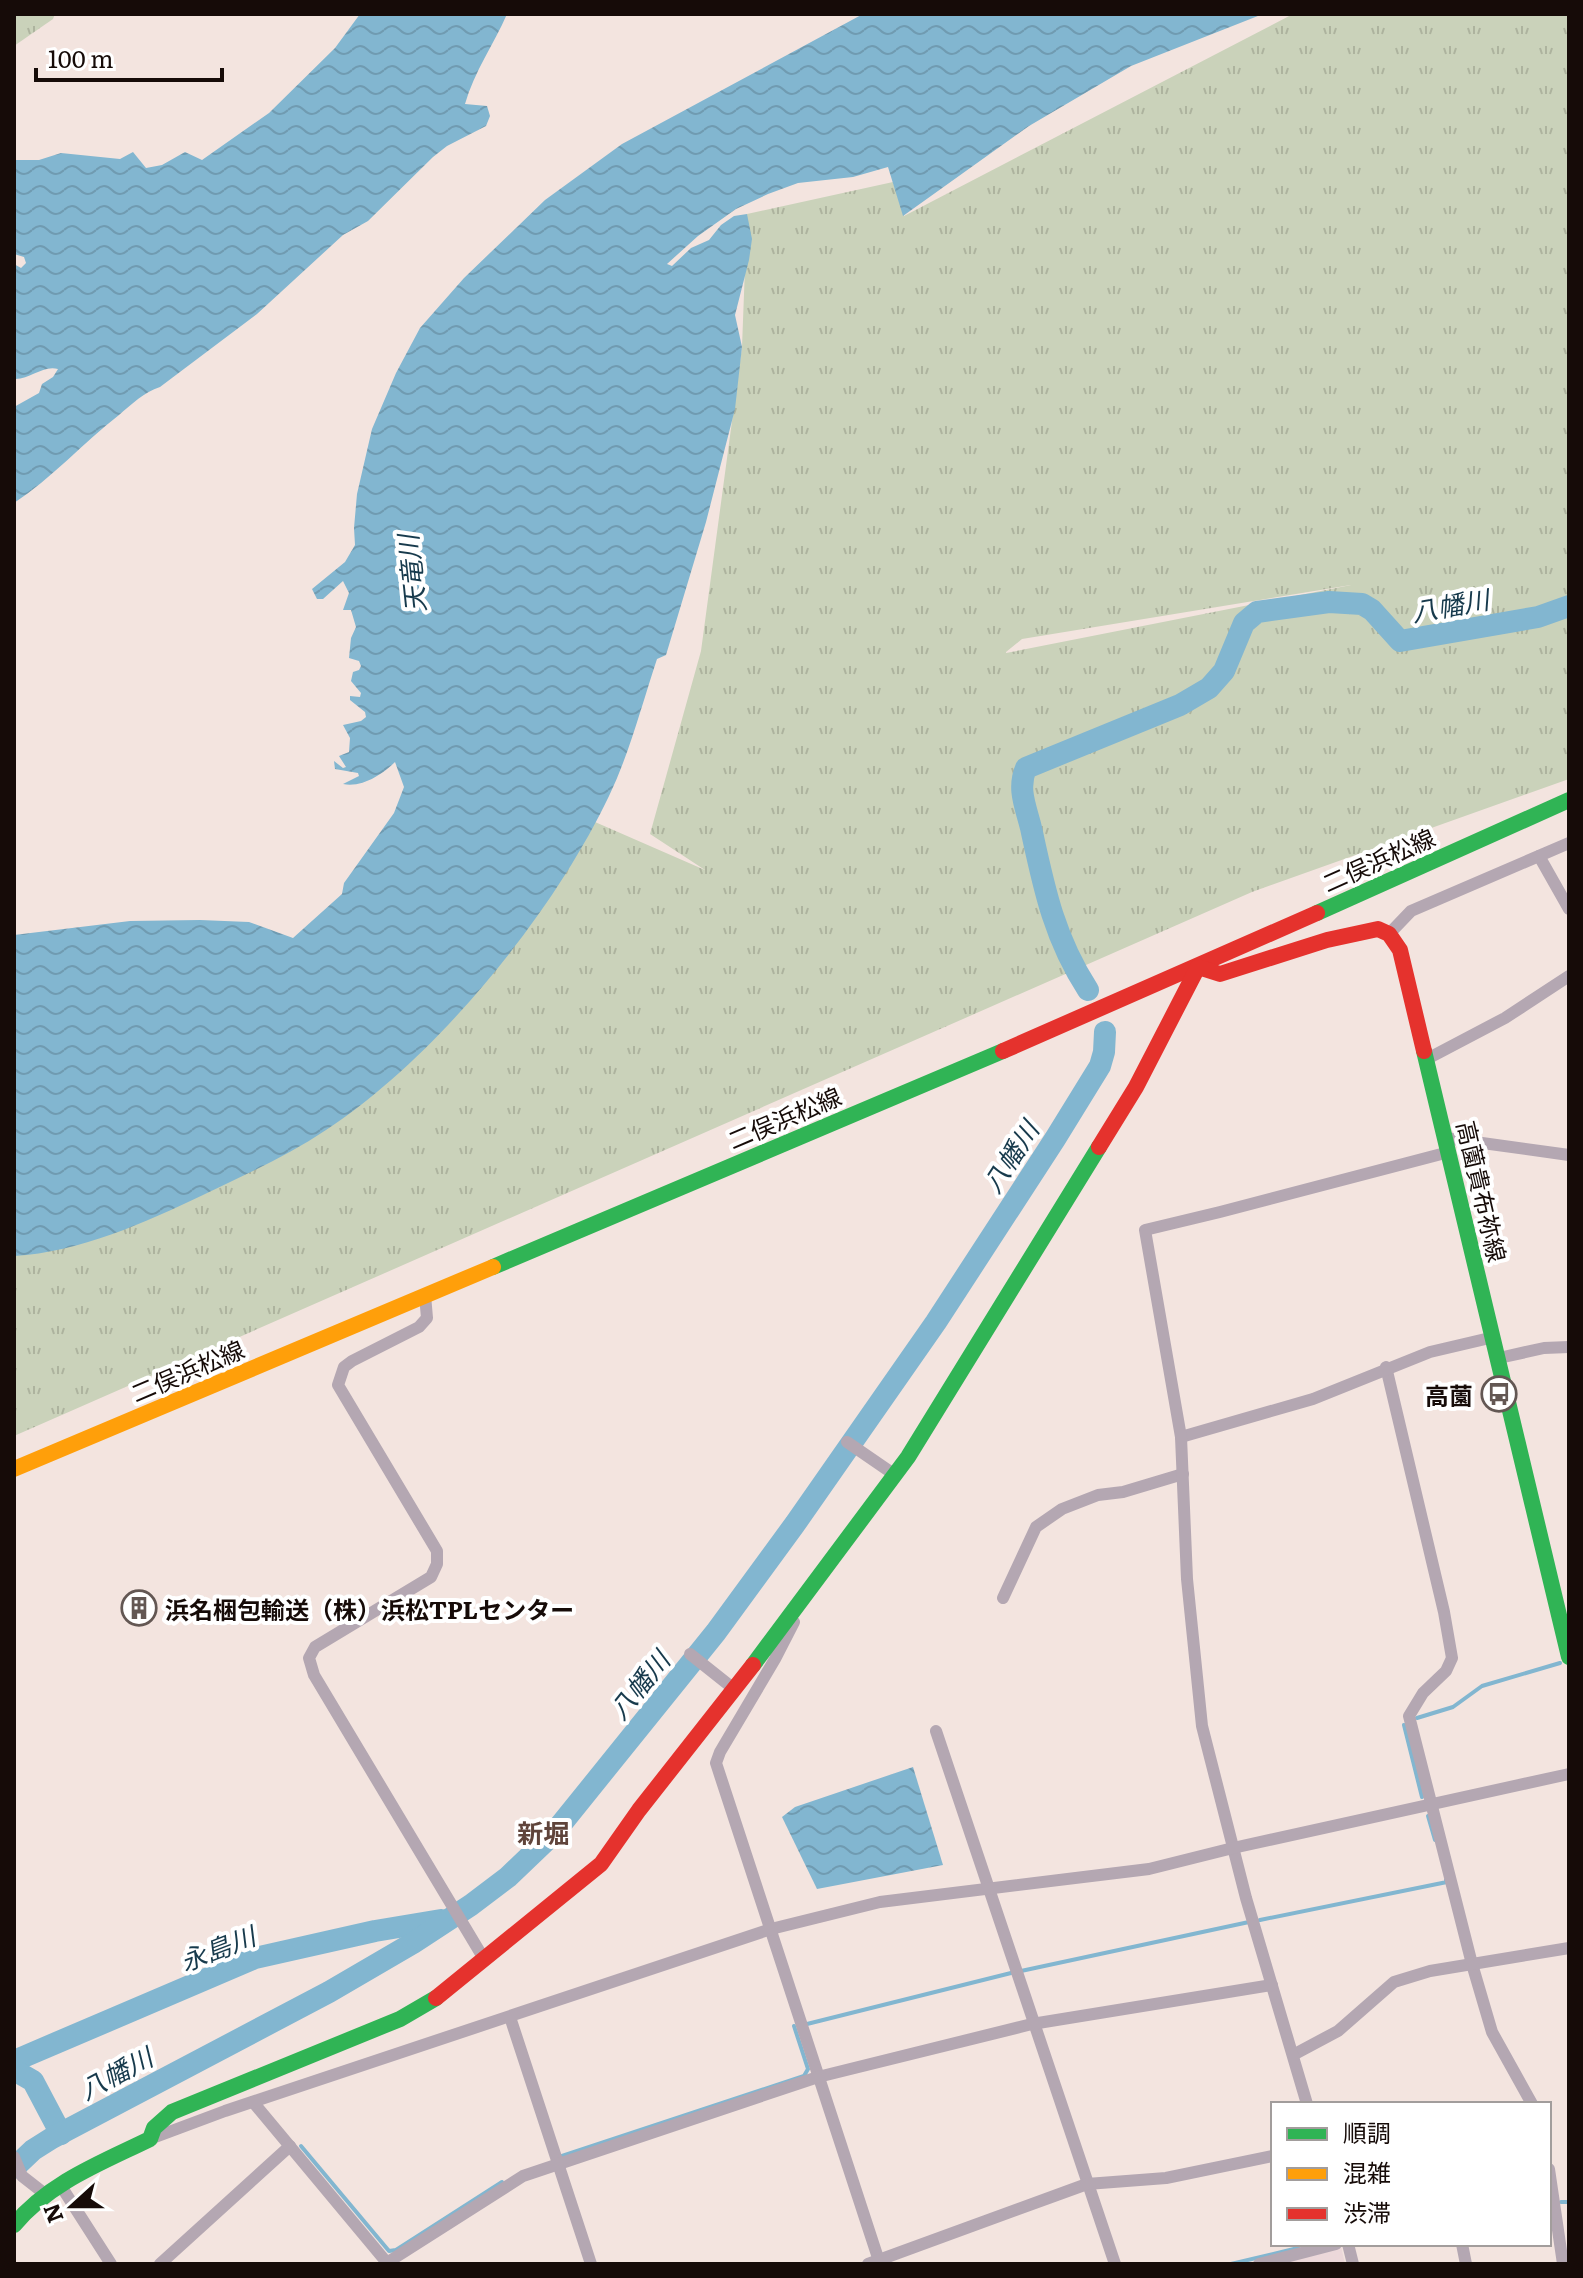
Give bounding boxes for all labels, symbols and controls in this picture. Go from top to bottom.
scale bar [36,32,222,82]
text: 100 m [48,40,114,75]
water label: 天竜川 [386,530,433,615]
water label: 八幡川 [1408,578,1495,630]
street label: 二俣浜松線 [1316,819,1440,899]
street label: 二俣浜松線 [722,1077,846,1157]
water label: 八幡川 [971,1110,1048,1199]
street label: 高薗貴布祢線 [1450,1117,1516,1265]
street label: 二俣浜松線 [125,1330,249,1410]
bus stop icon: 高薗 [1480,1375,1518,1413]
place label: 高薗 [1425,1377,1473,1412]
building icon: 浜名梱包輸送（株）浜松TPLセンター [120,1589,158,1627]
place label: 浜名梱包輸送（株）浜松TPLセンター [165,1591,574,1626]
water label: 八幡川 [598,1639,680,1727]
district label: 新堀 [517,1812,569,1851]
water label: 永島川 [174,1914,263,1979]
water label: 八幡川 [71,2035,161,2108]
legend [1271,2102,1551,2246]
text: 順調 [1343,2114,1391,2149]
text: 混雑 [1343,2154,1391,2189]
north arrow [32,2166,112,2246]
text: 渋滞 [1343,2194,1391,2229]
text: N [33,2199,71,2228]

